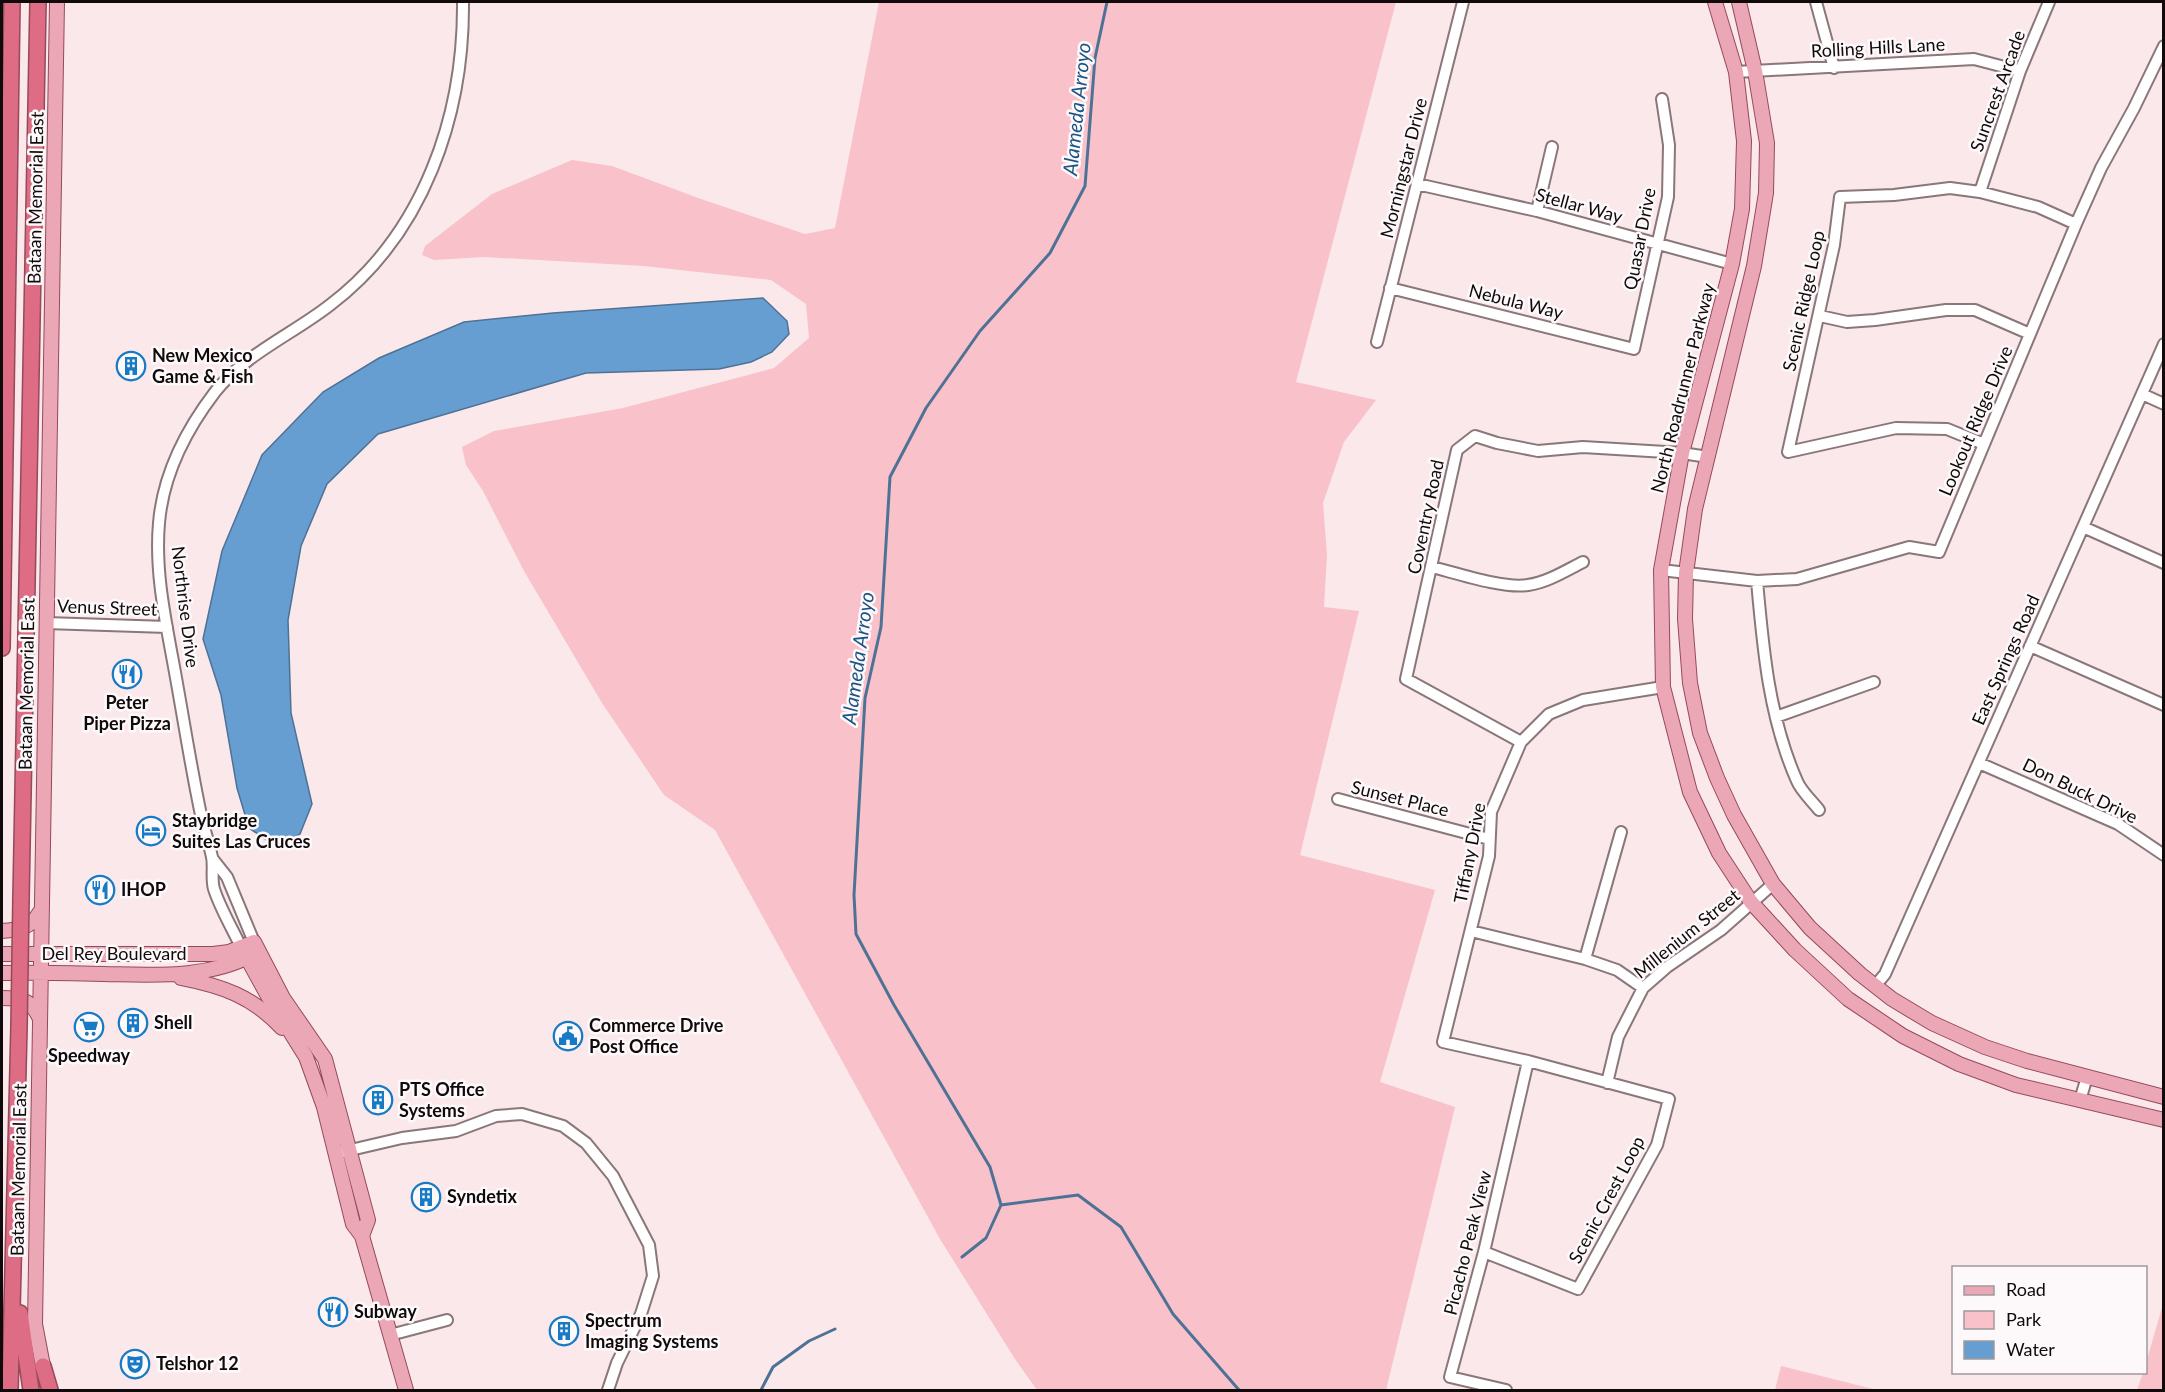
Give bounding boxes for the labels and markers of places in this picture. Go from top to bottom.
place label: New Mexico Game & Fish [152,344,253,387]
building icon: New Mexico Game & Fish [115,350,147,382]
restaurant icon: Peter Piper Pizza [111,658,143,690]
place label: Peter Piper Pizza [83,691,171,734]
place label: Staybridge Suites Las Cruces [172,809,311,852]
hotel icon: Staybridge Suites Las Cruces [135,815,167,847]
restaurant icon: IHOP [84,874,116,906]
place label: IHOP [121,878,166,900]
building icon: Shell [117,1007,149,1039]
supermarket icon: Speedway [73,1011,105,1043]
place label: Shell [154,1011,192,1033]
place label: Commerce Drive Post Office [589,1014,724,1057]
public building icon: Commerce Drive Post Office [552,1020,584,1052]
place label: Speedway [48,1044,131,1066]
place label: PTS Office Systems [399,1078,485,1121]
building icon: PTS Office Systems [362,1084,394,1116]
building icon: Syndetix [410,1181,442,1213]
place label: Syndetix [447,1185,517,1207]
restaurant icon: Subway [317,1296,349,1328]
place label: Subway [354,1300,417,1322]
place label: Spectrum Imaging Systems [585,1309,718,1352]
building icon: Spectrum Imaging Systems [548,1315,580,1347]
theatre icon: Telshor 12 [119,1348,151,1380]
place label: Telshor 12 [156,1352,239,1374]

